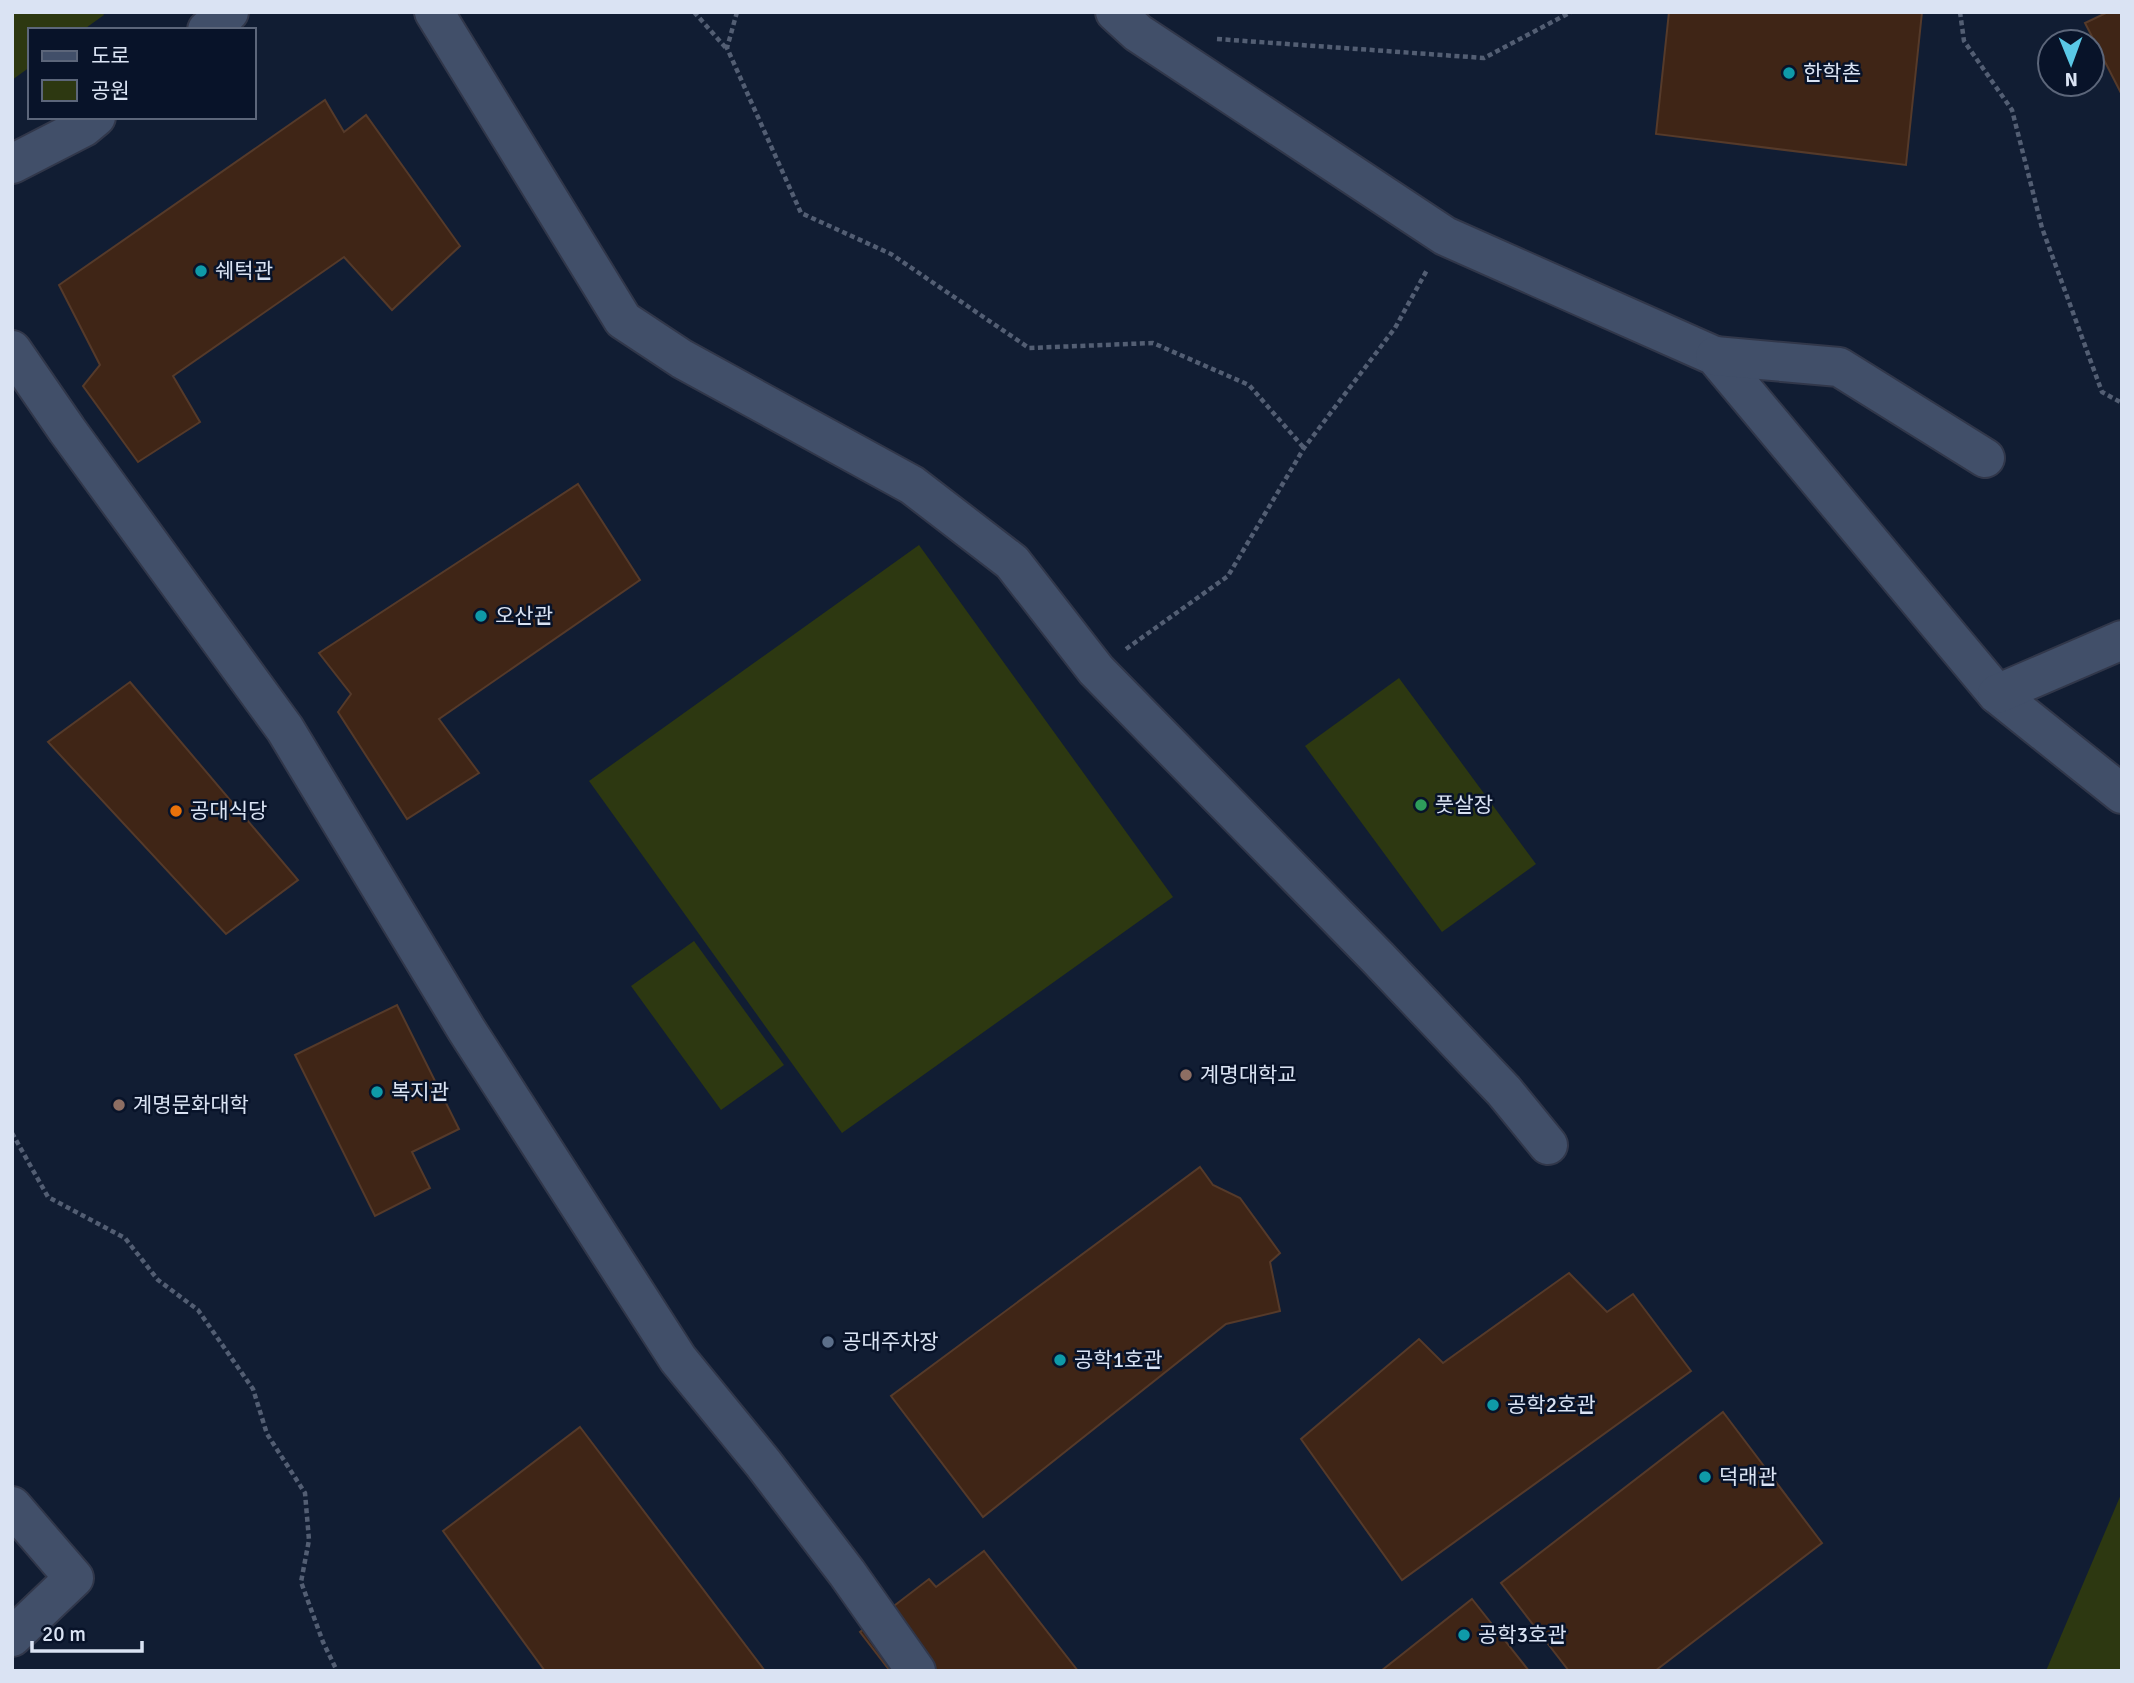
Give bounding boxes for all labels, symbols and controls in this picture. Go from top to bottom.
legend [28,28,256,119]
north arrow [2036,28,2106,98]
text: 도로 [91,43,130,69]
place label: 한학촌 [1803,60,1861,86]
marker: 한학촌 [1781,65,1797,81]
text: N [2064,67,2078,91]
text: 공원 [91,78,130,104]
place label: 쉐턱관 [215,258,273,284]
marker: 쉐턱관 [193,263,209,279]
place label: 오산관 [495,603,553,629]
marker: 오산관 [473,608,489,624]
place label: 풋살장 [1435,792,1493,818]
marker: 풋살장 [1413,797,1429,813]
place label: 공대식당 [190,798,267,824]
marker: 공대식당 [168,803,184,819]
place label: 계명대학교 [1200,1062,1297,1088]
marker: 계명대학교 [1178,1067,1194,1083]
place label: 복지관 [391,1079,449,1105]
marker: 복지관 [369,1084,385,1100]
place label: 계명문화대학 [133,1092,249,1118]
marker: 계명문화대학 [111,1097,127,1113]
place label: 공대주차장 [842,1329,939,1355]
marker: 공대주차장 [820,1334,836,1350]
place label: 공학1호관 [1074,1347,1163,1373]
marker: 공학1호관 [1052,1352,1068,1368]
place label: 공학2호관 [1507,1392,1596,1418]
marker: 공학2호관 [1485,1397,1501,1413]
place label: 덕래관 [1719,1464,1777,1490]
marker: 덕래관 [1697,1469,1713,1485]
scale bar [32,1610,142,1654]
text: 20 m [42,1621,86,1647]
place label: 공학3호관 [1478,1622,1567,1648]
marker: 공학3호관 [1456,1627,1472,1643]

